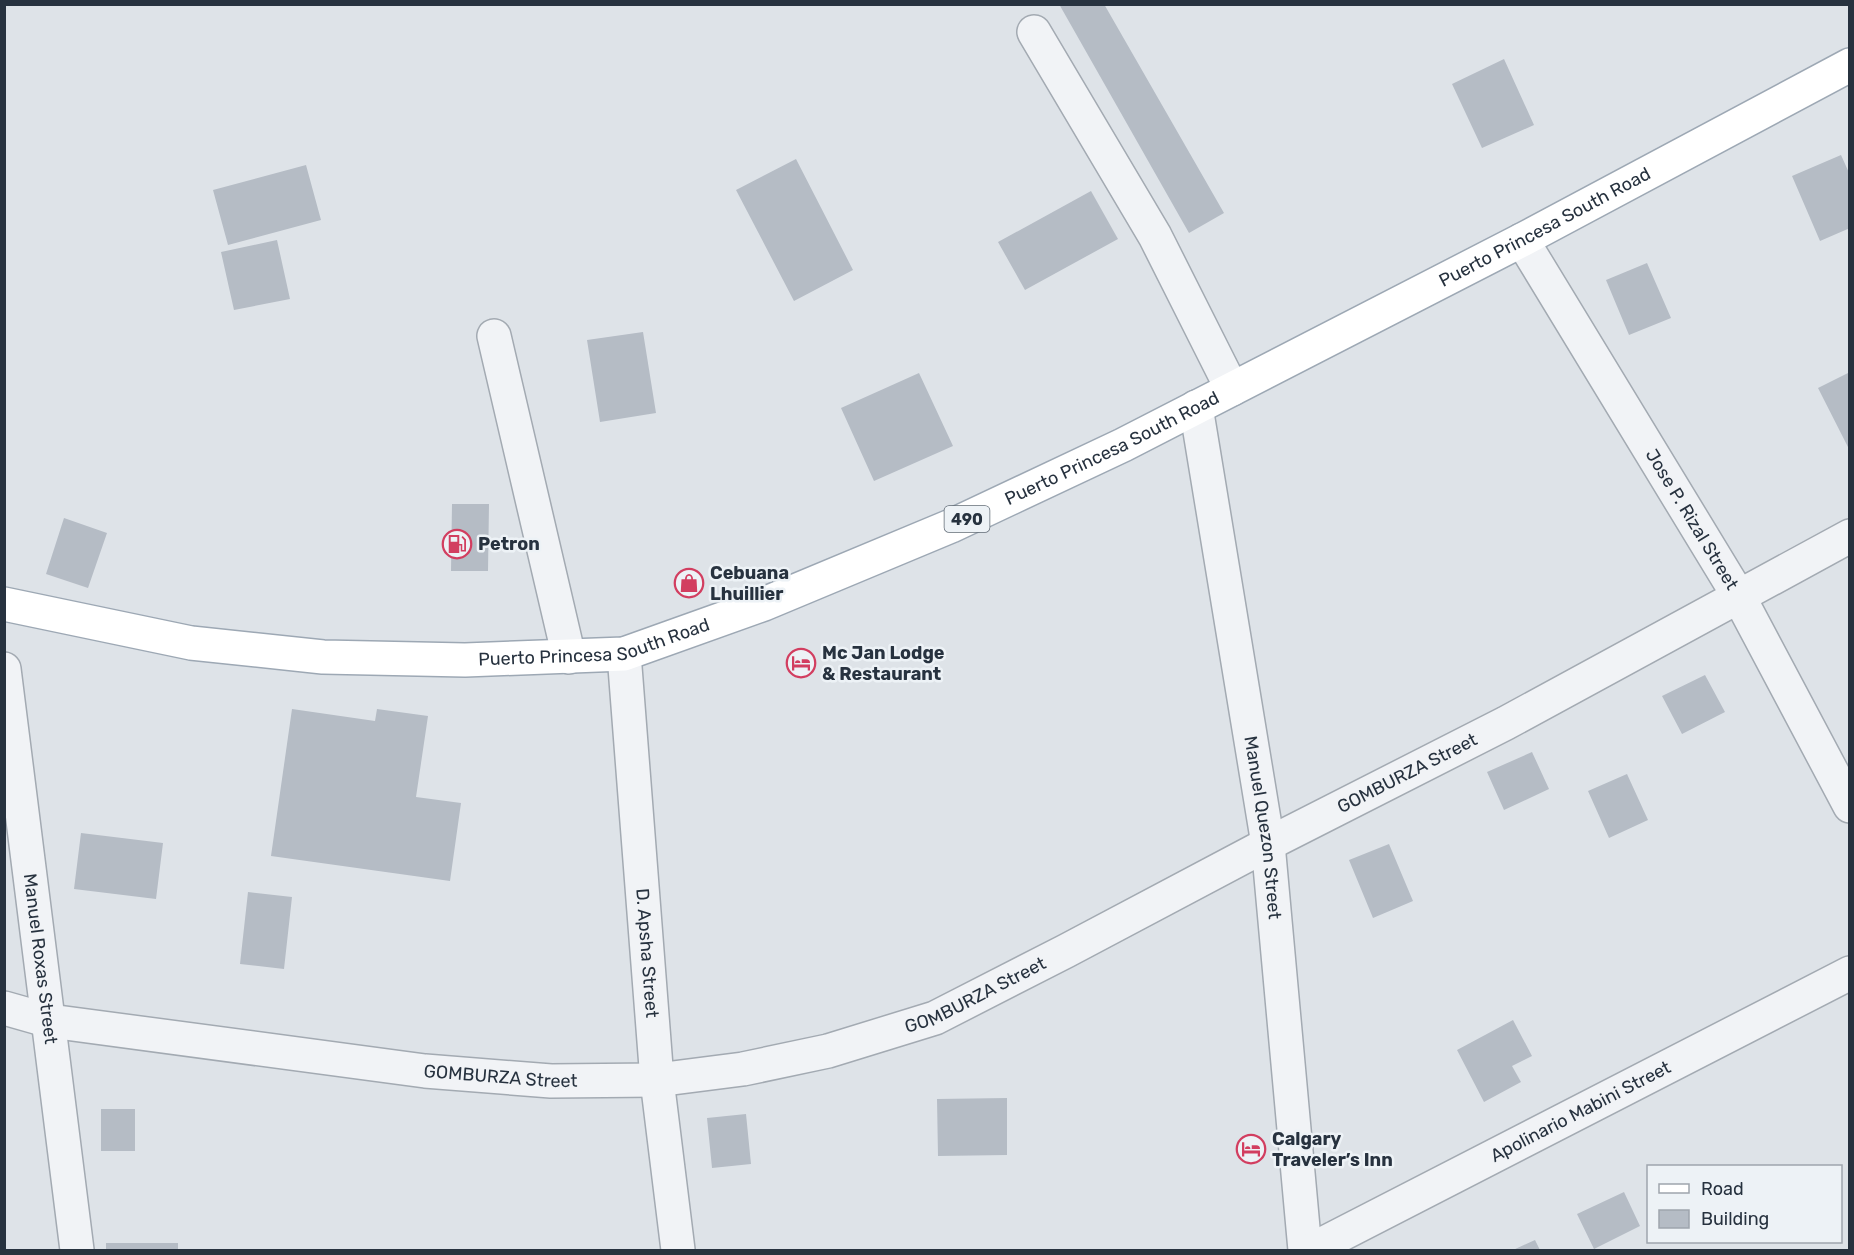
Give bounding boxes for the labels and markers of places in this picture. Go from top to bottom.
fuel station icon: Petron [441,528,473,560]
place label: Petron [478,533,540,555]
place label: Cebuana Lhuillier [710,562,789,605]
shop icon: Cebuana Lhuillier [673,567,705,599]
place label: Mc Jan Lodge & Restaurant [822,642,945,685]
hotel icon: Mc Jan Lodge & Restaurant [785,647,817,679]
place label: Calgary Traveler’s Inn [1272,1128,1393,1171]
hotel icon: Calgary Traveler’s Inn [1235,1133,1267,1165]

